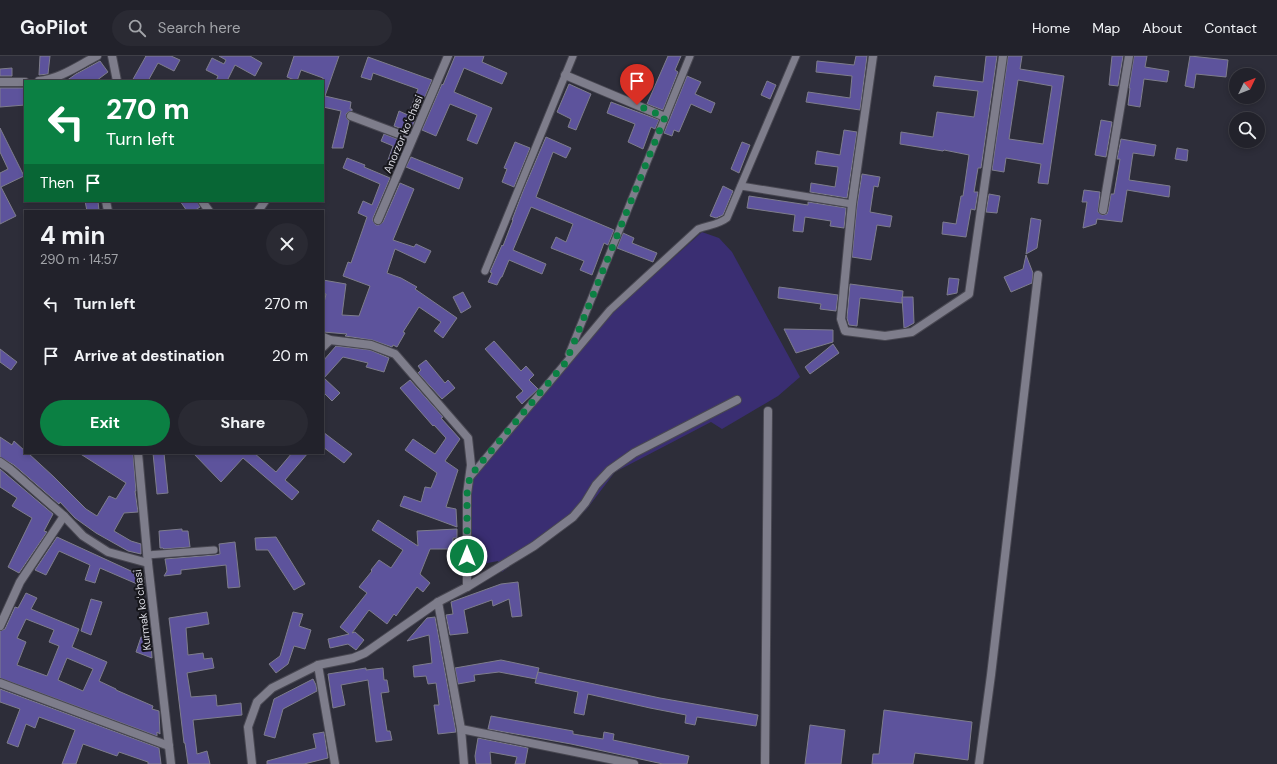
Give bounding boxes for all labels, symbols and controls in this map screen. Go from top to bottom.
search box [112,10,392,46]
text: GoPilot [20,15,88,40]
icon: search [126,17,148,39]
text: Search here [158,18,241,38]
text: Home [1032,19,1070,37]
text: Map [1092,19,1120,37]
text: About [1142,19,1182,37]
text: Contact [1204,19,1257,37]
pin [620,64,654,105]
north arrow [1229,68,1265,104]
map controls [1229,68,1265,148]
icon: arrive [626,70,648,92]
text: 270 m [106,91,189,128]
street label: Anorzor koʻchasi [380,93,426,175]
icon: left [40,96,92,148]
button: search [1229,112,1265,148]
text: Turn left [106,127,175,151]
icon: arrive [82,172,104,194]
text: Then [40,173,74,193]
text: 4 min [40,220,105,251]
button: close [266,223,308,265]
text: 290 m · 14:57 [40,251,118,268]
icon: left [40,293,62,315]
text: Turn left [74,294,135,314]
text: 270 m [264,294,308,314]
icon: arrive [40,345,62,367]
text: Arrive at destination [74,346,225,366]
text: 20 m [272,346,308,366]
button: Exit [40,400,170,446]
button: Share [178,400,308,446]
position arrow [446,535,488,577]
street label: Kurmak koʻchasi [130,569,154,651]

